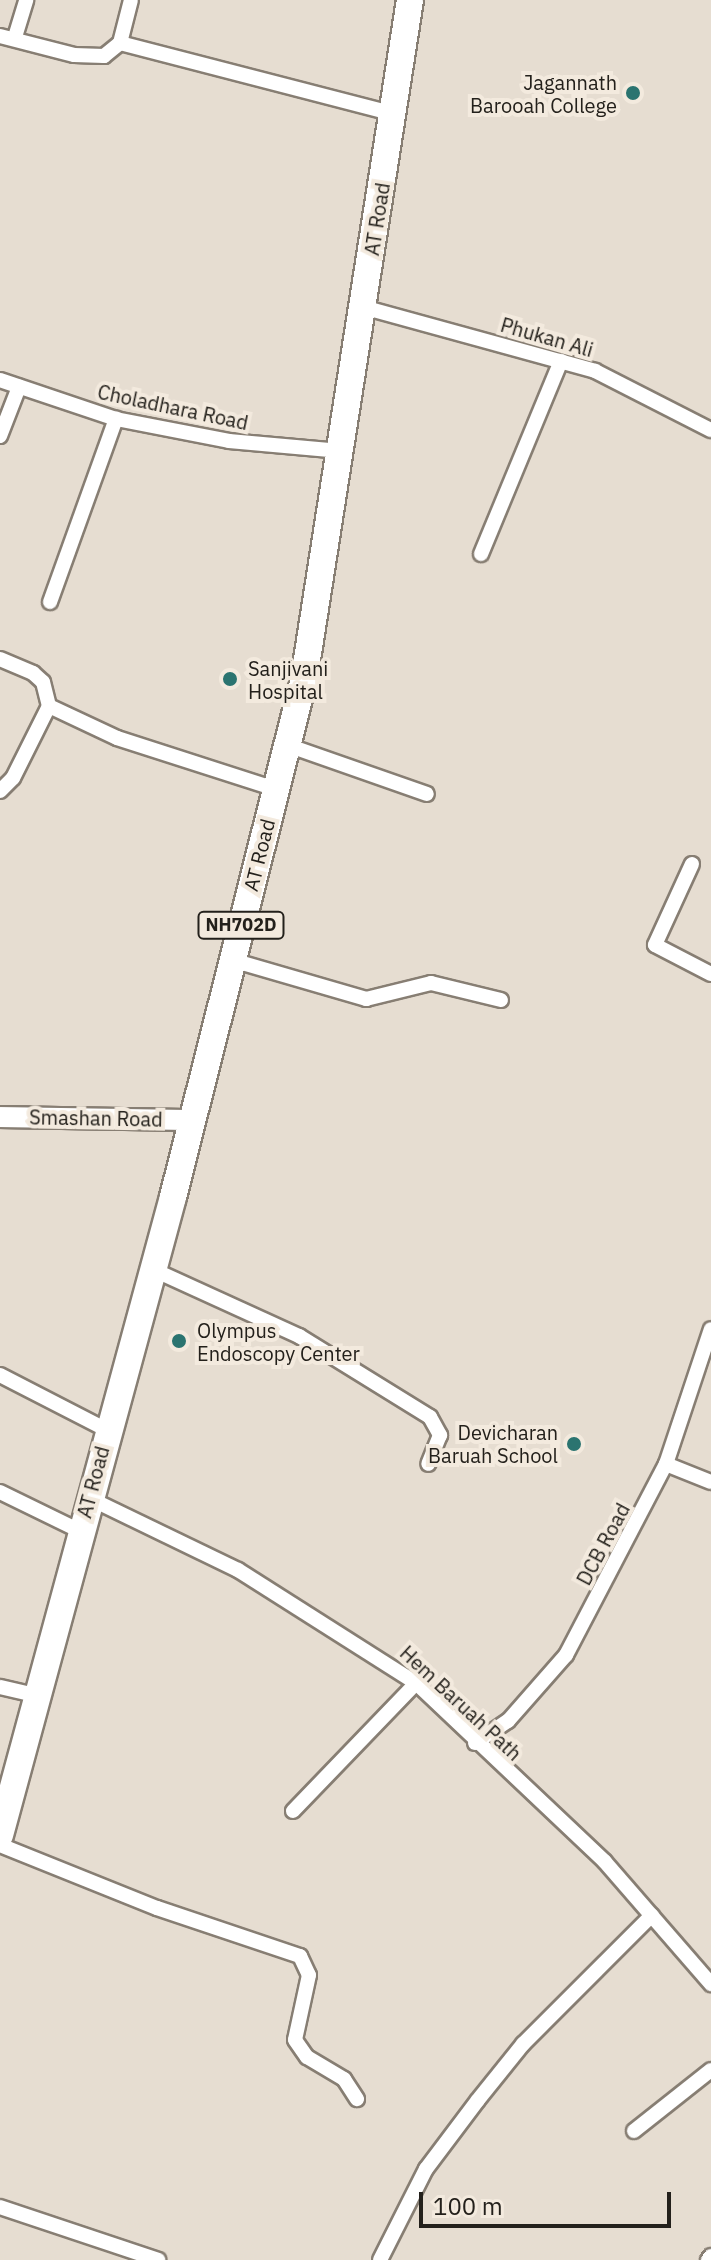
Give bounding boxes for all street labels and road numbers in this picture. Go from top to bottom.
street label: AT Road [359,181,395,257]
street label: Phukan Ali [498,312,596,362]
street label: Choladhara Road [95,379,251,435]
street label: AT Road [238,816,280,894]
road number: NH702D [197,911,285,939]
street label: Smashan Road [29,1105,163,1131]
street label: AT Road [72,1443,114,1521]
street label: DCB Road [571,1499,635,1589]
street label: Hem Baruah Path [395,1641,527,1765]

